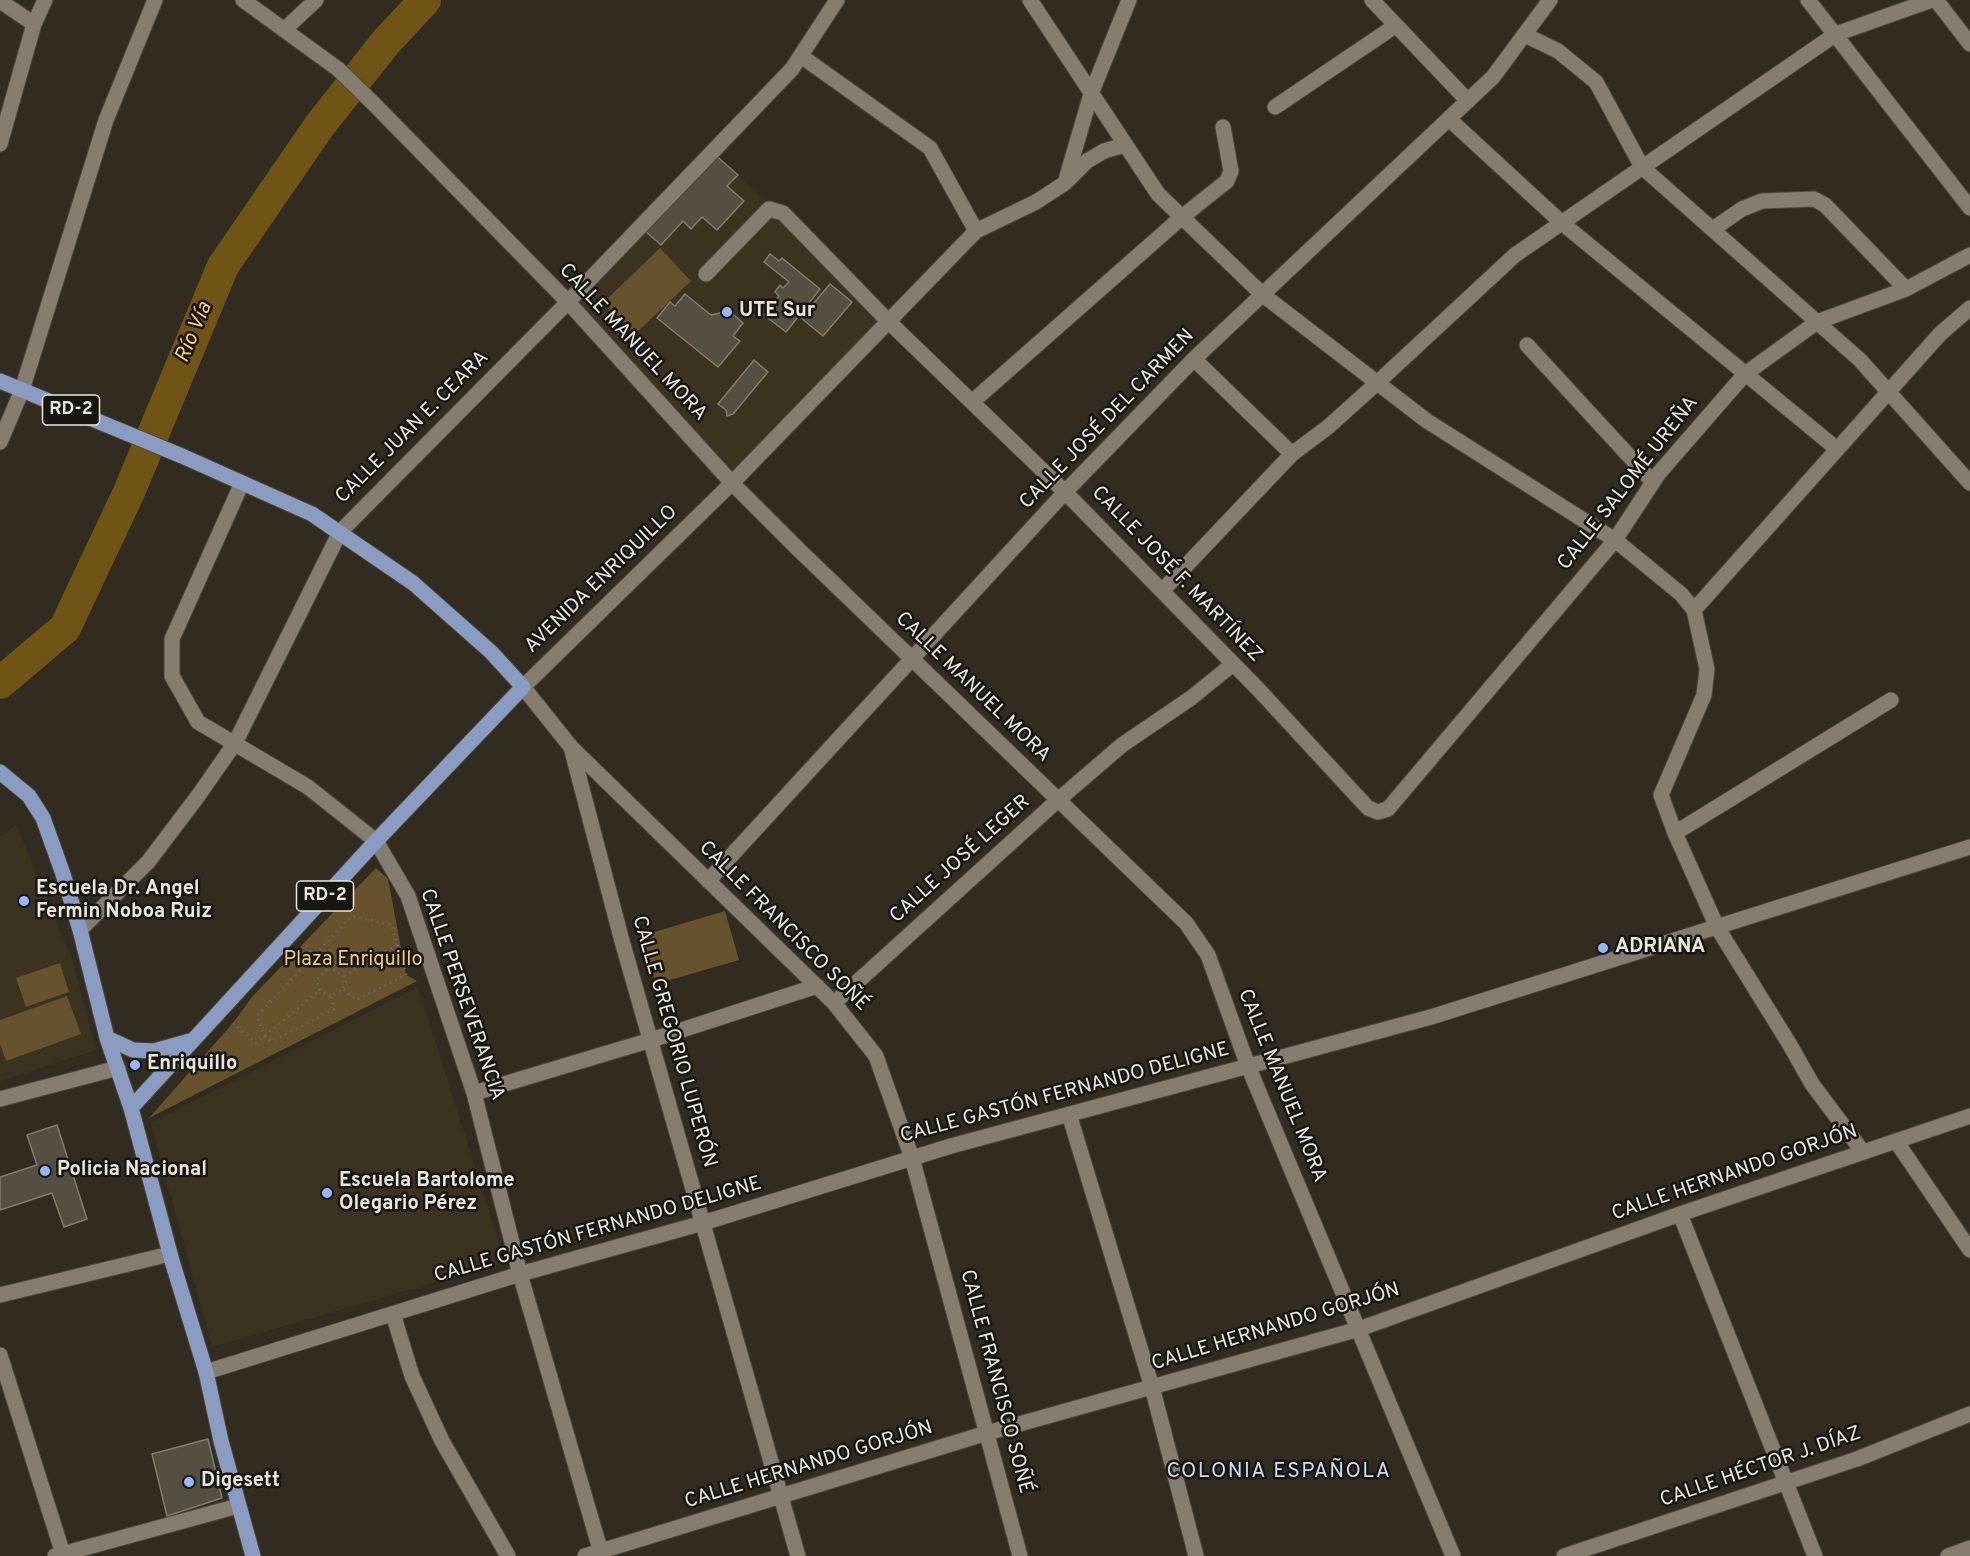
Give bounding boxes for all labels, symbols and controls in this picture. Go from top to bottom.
street label: CALLE MANUEL MORA [553,259,711,427]
water label: Río Vía [171,299,219,367]
place label: UTE Sur [739,300,815,324]
marker: UTE Sur [720,305,734,319]
street label: CALLE JOSÉ DEL CARMEN [1016,325,1200,515]
street label: CALLE JUAN E. CEARA [332,347,494,509]
street label: CALLE SALOMÉ UREÑA [1554,392,1704,576]
road number: RD-2 [42,395,100,425]
street label: CALLE JOSÉ F. MARTÍNEZ [1086,482,1266,668]
street label: AVENIDA ENRIQUILLO [521,501,683,659]
street label: CALLE MANUEL MORA [890,608,1054,768]
street label: CALLE JOSÉ LEGER [886,791,1036,929]
street label: CALLE FRANCISCO SOÑÉ [693,837,873,1017]
place label: Escuela Dr. Angel Fermin Noboa Ruiz [36,878,212,925]
road number: RD-2 [296,881,354,911]
street label: CALLE PERSEVERANCIA [414,886,508,1104]
marker: Escuela Dr. Angel Fermin Noboa Ruiz [17,894,31,908]
street label: CALLE GREGORIO LUPERÓN [626,913,720,1171]
place label: ADRIANA [1615,936,1705,960]
marker: ADRIANA [1596,941,1610,955]
park label: Plaza Enriquillo [283,949,423,973]
street label: CALLE MANUEL MORA [1231,986,1331,1186]
street label: CALLE GASTÓN FERNANDO DELIGNE [898,1038,1232,1150]
place label: Enriquillo [147,1053,237,1077]
marker: Enriquillo [128,1058,142,1072]
street label: CALLE HERNANDO GORJÓN [1609,1121,1861,1227]
place label: Policia Nacional [57,1159,207,1183]
marker: Policia Nacional [38,1164,52,1178]
place label: Escuela Bartolome Olegario Pérez [339,1170,515,1217]
street label: CALLE GASTÓN FERNANDO DELIGNE [432,1173,764,1289]
marker: Escuela Bartolome Olegario Pérez [320,1186,334,1200]
street label: CALLE FRANCISCO SOÑÉ [954,1267,1036,1497]
street label: CALLE HERNANDO GORJÓN [1149,1279,1403,1377]
street label: CALLE HERNANDO GORJÓN [682,1417,936,1515]
street label: CALLE HÉCTOR J. DÍAZ [1657,1422,1865,1514]
district label: COLONIA ESPAÑOLA [1166,1460,1392,1486]
place label: Digesett [201,1470,280,1494]
marker: Digesett [182,1475,196,1489]

